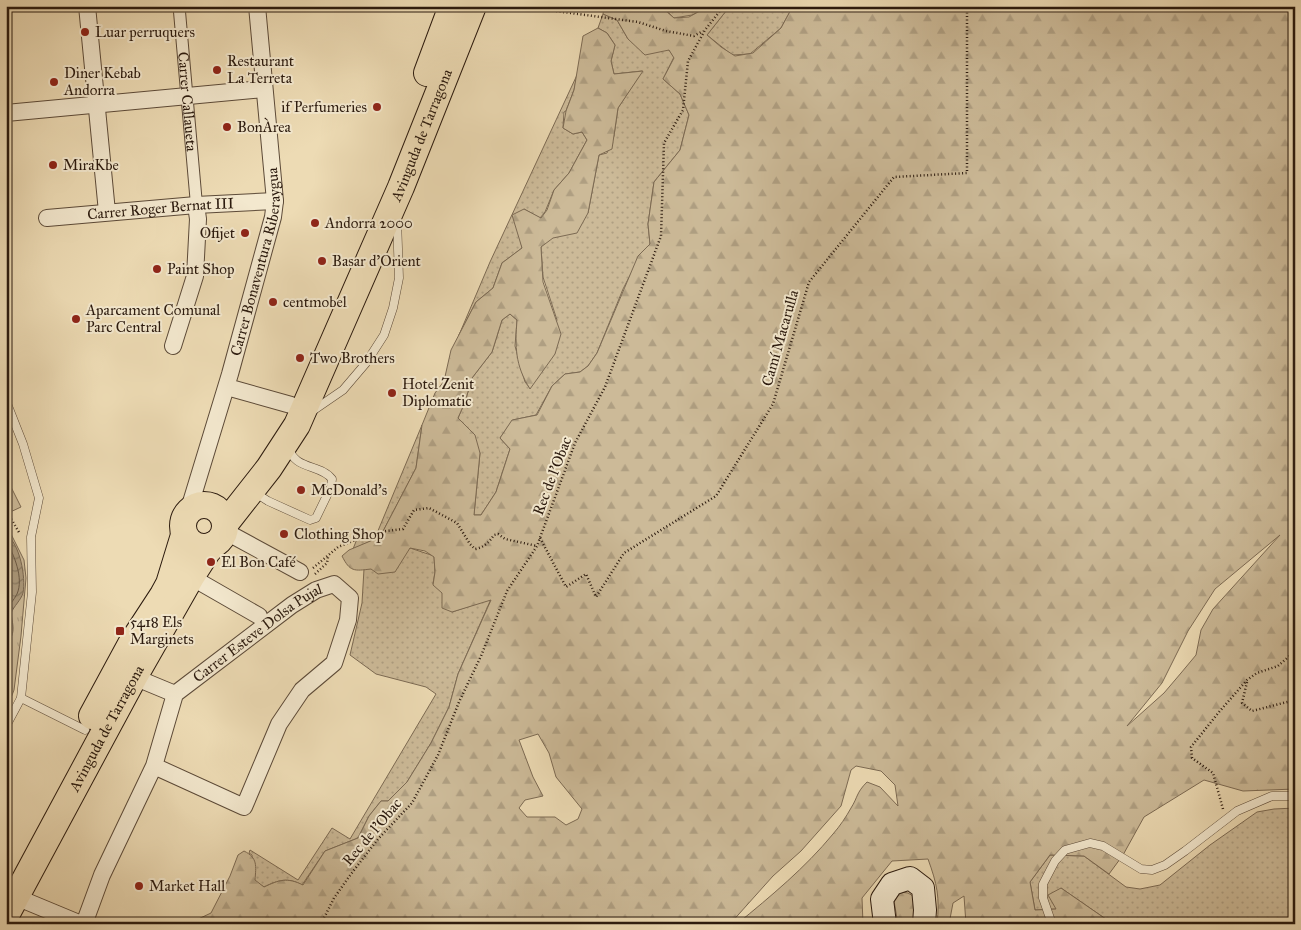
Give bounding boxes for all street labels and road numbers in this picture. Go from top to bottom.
street label: Carrer Callaueta [174,51,201,153]
street label: Avinguda de Tarragona [386,66,456,205]
street label: Carrer Bonaventura Riberaygua [226,166,284,358]
street label: Carrer Roger Bernat III [86,194,234,223]
street label: Camí Macarulla [758,287,802,388]
street label: Rec de l'Obac [529,434,575,518]
street label: Carrer Esteve Dolsa Pujal [189,579,325,686]
street label: Avinguda de Tarragona [65,661,148,795]
street label: Rec de l'Obac [339,795,405,869]

